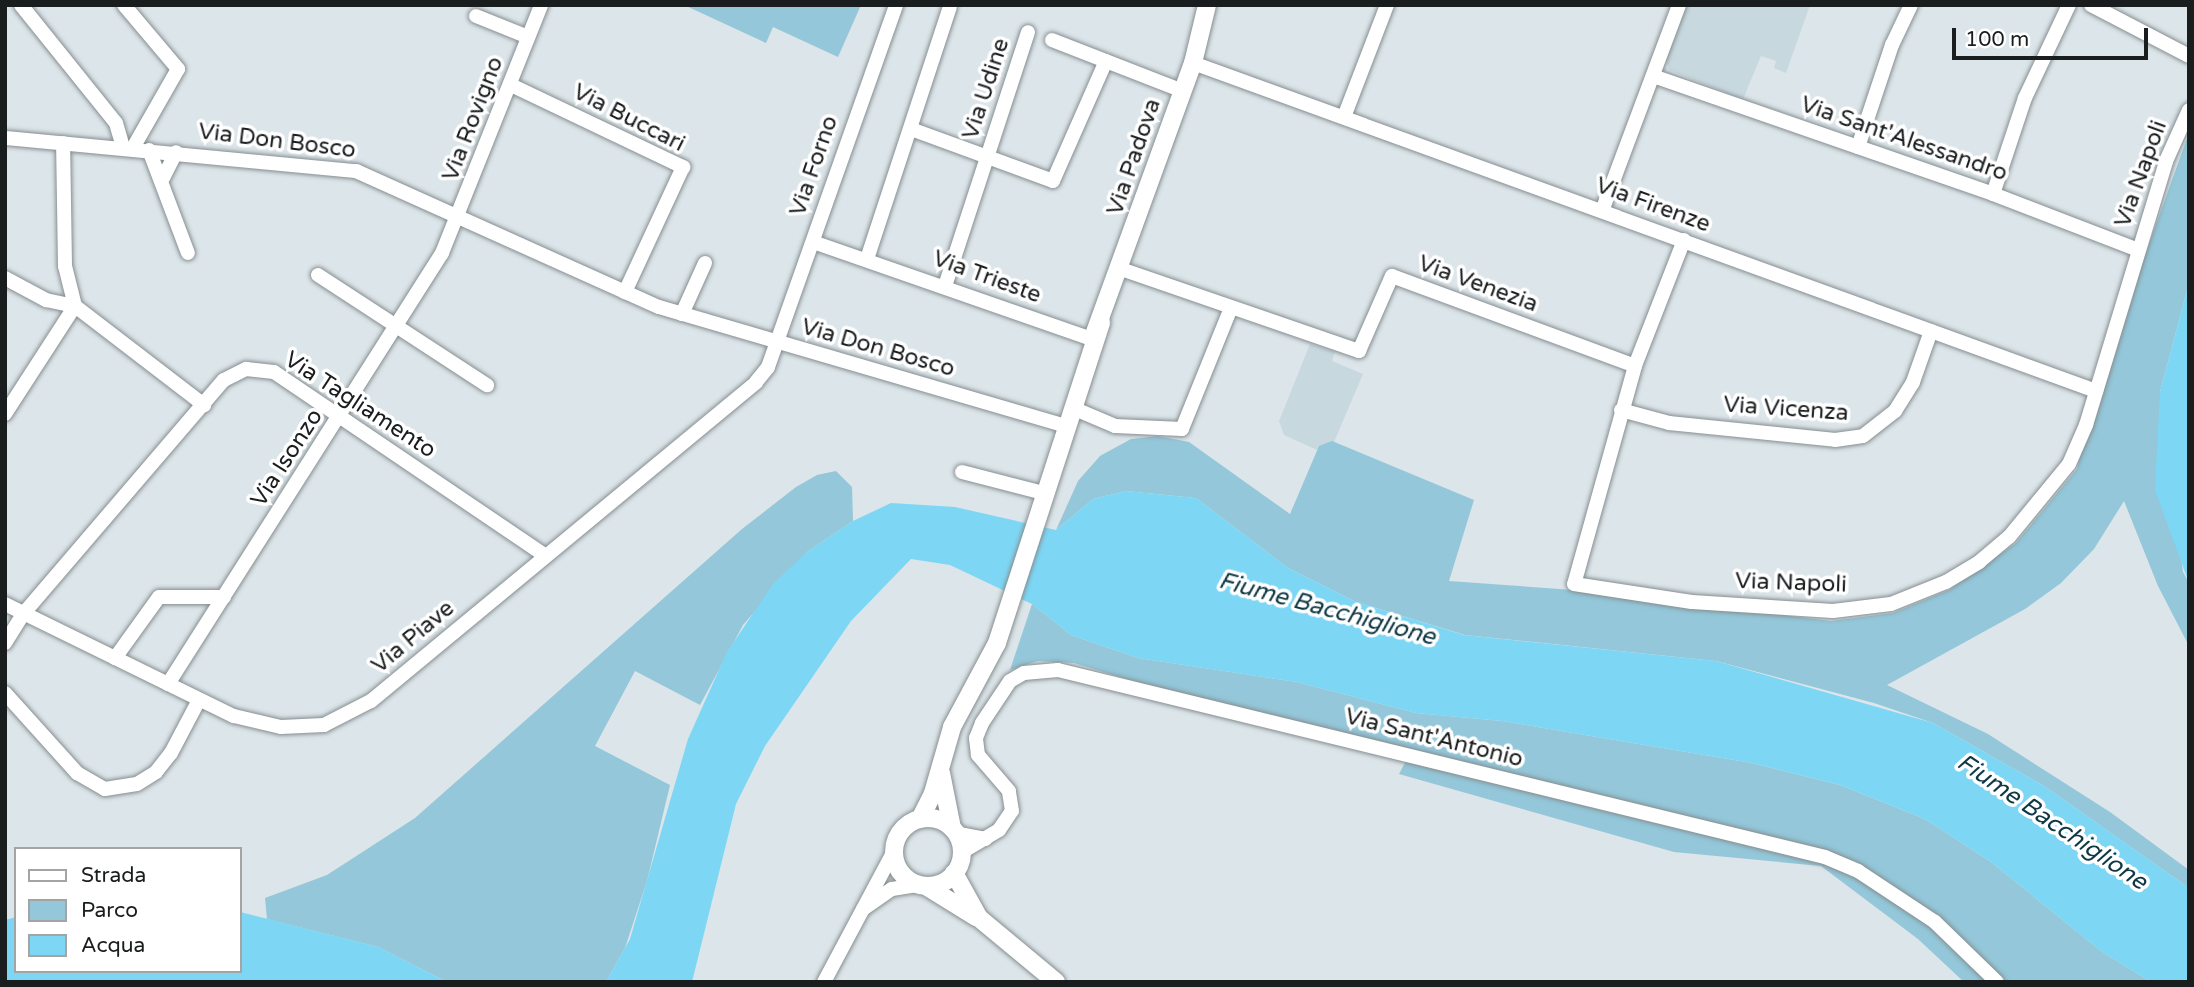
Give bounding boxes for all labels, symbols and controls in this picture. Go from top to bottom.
scale bar [1956,14,2152,58]
text: 100 m [1965,27,2029,52]
street label: Via Udine [957,35,1015,143]
street label: Via Rovigno [437,53,509,185]
street label: Via Buccari [568,78,690,158]
street label: Via Sant'Alessandro [1797,91,2011,187]
street label: Via Padova [1101,95,1167,219]
street label: Via Forno [784,112,844,220]
street label: Via Napoli [2109,117,2173,231]
street label: Via Don Bosco [197,118,357,164]
street label: Via Firenze [1592,172,1714,238]
street label: Via Trieste [929,245,1045,309]
street label: Via Venezia [1414,250,1542,318]
street label: Via Don Bosco [798,313,958,383]
street label: Via Tagliamento [279,346,441,464]
street label: Via Vicenza [1722,391,1850,427]
street label: Via Isonzo [245,404,329,512]
water label: Fiume Bacchiglione [1216,566,1438,652]
street label: Via Napoli [1735,567,1847,599]
street label: Via Piave [366,595,460,679]
street label: Via Sant'Antonio [1342,703,1526,773]
water label: Fiume Bacchiglione [1952,748,2152,896]
legend [14,847,242,973]
text: Strada [81,863,146,888]
text: Parco [81,898,138,923]
text: Acqua [81,933,145,958]

